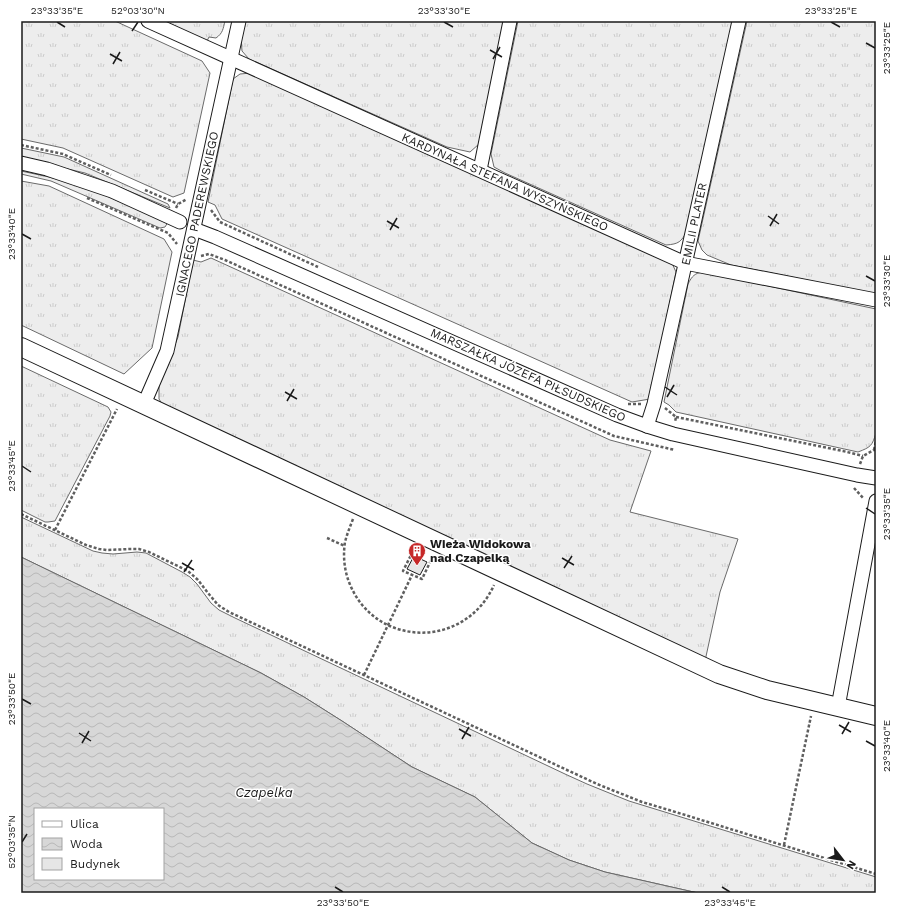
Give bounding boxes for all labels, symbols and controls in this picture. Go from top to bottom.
text: 23°33'35"E [31,5,83,16]
text: 52°03'30"N [111,5,165,16]
text: 23°33'30"E [418,5,470,16]
text: 23°33'25"E [805,5,857,16]
text: 23°33'25"E [881,22,892,74]
street label: IGNACEGO PADEREWSKIEGO [173,130,221,298]
street label: KARDYNAŁA STEFANA WYSZYŃSKIEGO [400,130,610,234]
street label: EMILII PLATER [678,181,710,267]
text: 23°33'40"E [6,208,17,260]
text: 23°33'30"E [881,255,892,307]
street label: MARSZAŁKA JÓZEFA PIŁSUDSKIEGO [428,325,628,425]
text: 23°33'45"E [6,440,17,492]
text: 23°33'35"E [881,488,892,540]
place label: Wieża Widokowa nad Czapelką [430,537,531,565]
building icon: Wieża Widokowa nad Czapelką [407,541,427,566]
text: 23°33'50"E [6,673,17,725]
text: 23°33'40"E [881,720,892,772]
water label: Czapelka [235,785,293,800]
legend [34,808,164,880]
text: 52°03'35"N [6,815,17,869]
text: Ulica [70,817,99,831]
text: Woda [70,837,103,851]
north arrow [823,840,863,880]
text: Budynek [70,857,120,871]
text: N [843,858,859,872]
text: 23°33'50"E [317,897,369,908]
text: 23°33'45"E [704,897,756,908]

